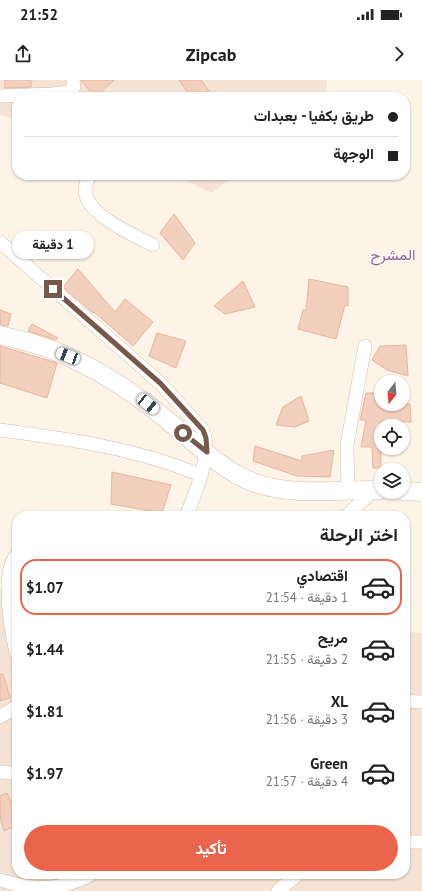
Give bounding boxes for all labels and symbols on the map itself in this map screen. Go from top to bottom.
callout: 1 دقيقة [12,231,94,259]
district label: المشرح [371,245,415,266]
route end [44,280,62,298]
car [55,346,81,366]
north arrow [374,375,410,411]
car [135,392,161,416]
route start [174,424,192,442]

